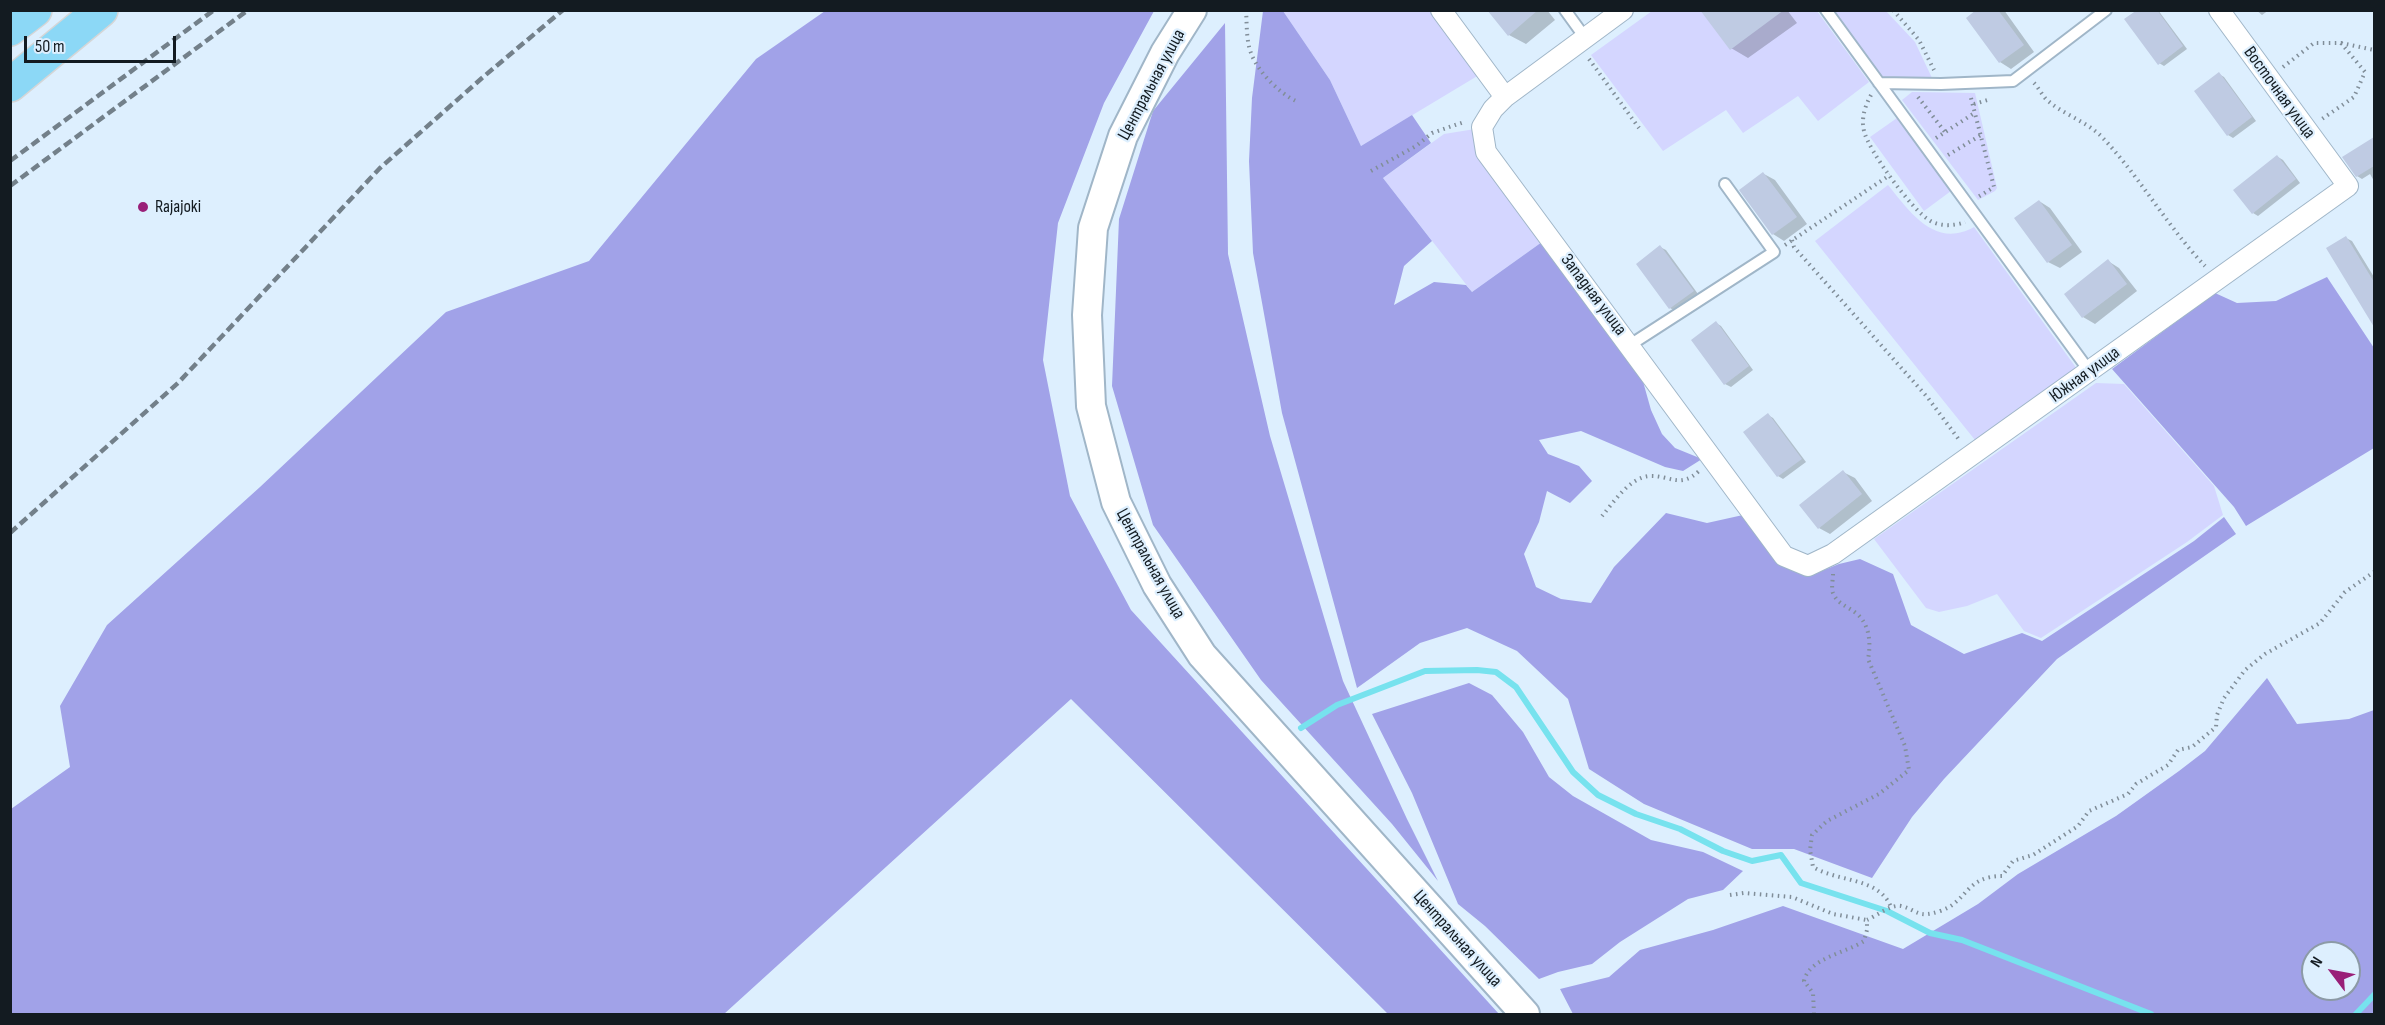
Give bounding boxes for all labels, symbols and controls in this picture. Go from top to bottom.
scale bar [27,24,178,62]
street label: Центральная улица [1114,26,1190,144]
text: 50 m [35,36,65,57]
street label: Восточная улица [2238,43,2320,143]
place label: Rajajoki [155,196,201,218]
marker: Rajajoki [136,200,150,214]
street label: Западная улица [1555,250,1631,340]
street label: Южная улица [2046,342,2124,408]
street label: Центральная улица [1111,505,1189,623]
street label: Центральная улица [1408,886,1506,992]
north arrow [2301,941,2361,1001]
text: N [2307,954,2327,971]

